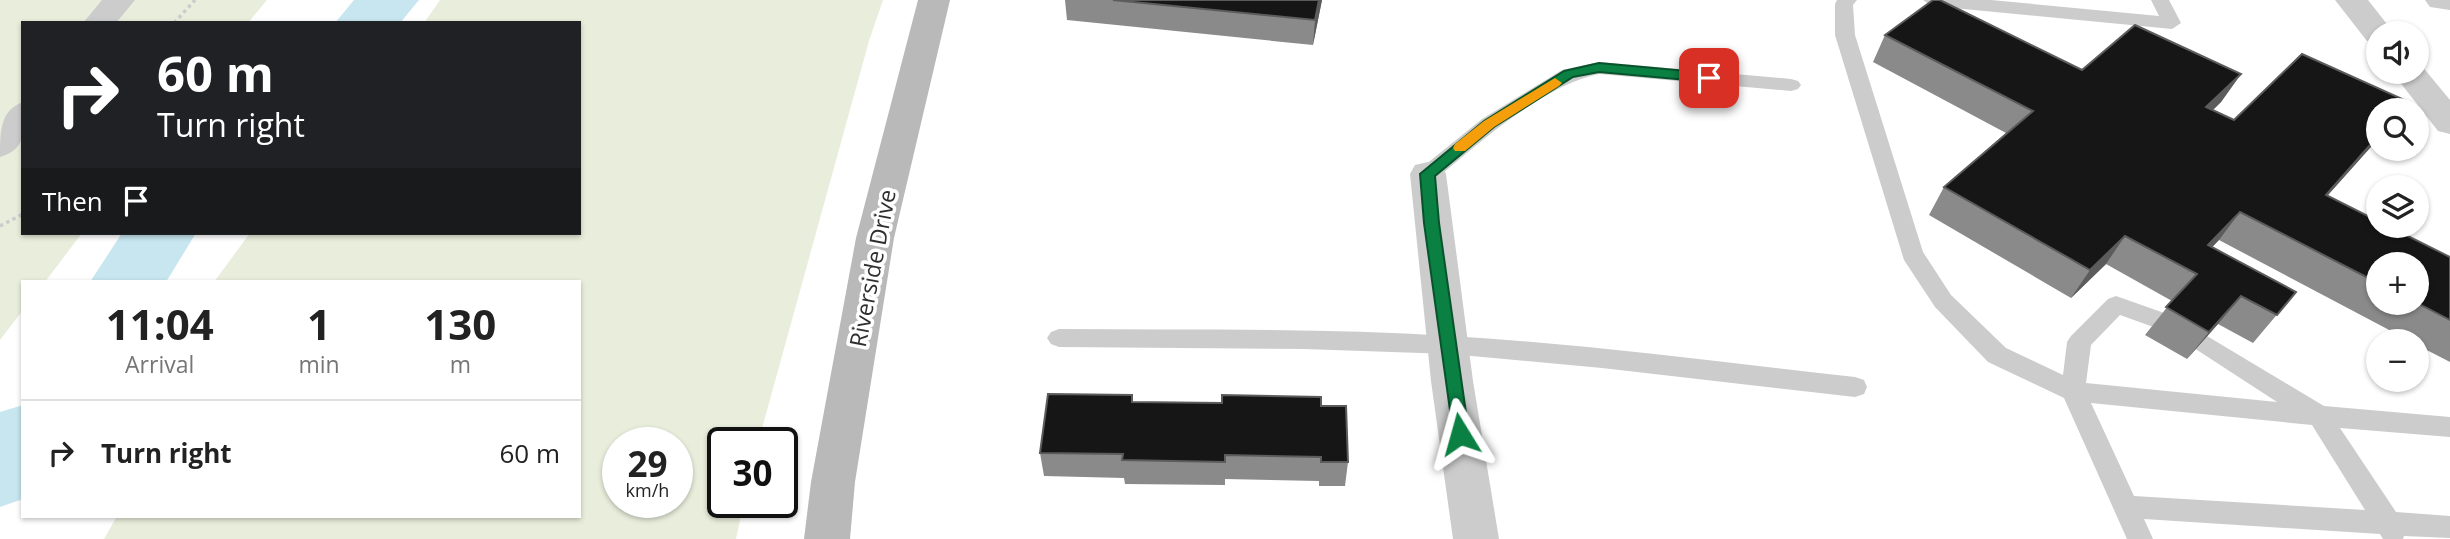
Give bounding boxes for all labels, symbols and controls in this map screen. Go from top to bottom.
map controls [2366,21,2429,392]
button: sound [2366,21,2429,84]
text: 60 m [157,40,274,106]
pin [1679,48,1739,108]
icon: right [42,49,133,140]
icon: arrive [1690,59,1728,97]
button: search [2366,98,2429,161]
text: Turn right [157,103,305,146]
button: layers [2366,175,2429,238]
icon: arrive [117,182,155,220]
text: Then [42,183,103,219]
street label: Riverside Drive [841,186,903,350]
button: + [2366,252,2429,315]
text: 11:04 [106,295,214,352]
text: 1 [307,295,331,352]
text: 130 [424,295,496,352]
button: − [2366,329,2429,392]
text: Arrival [125,348,194,380]
text: min [298,348,340,380]
text: m [450,348,471,380]
position arrow [1423,397,1497,471]
speed limit sign: 30 [707,427,798,518]
icon: right [42,434,80,472]
text: Turn right [101,435,232,471]
text: 60 m [499,435,560,471]
text: 29 [627,440,668,487]
text: km/h [626,478,669,502]

